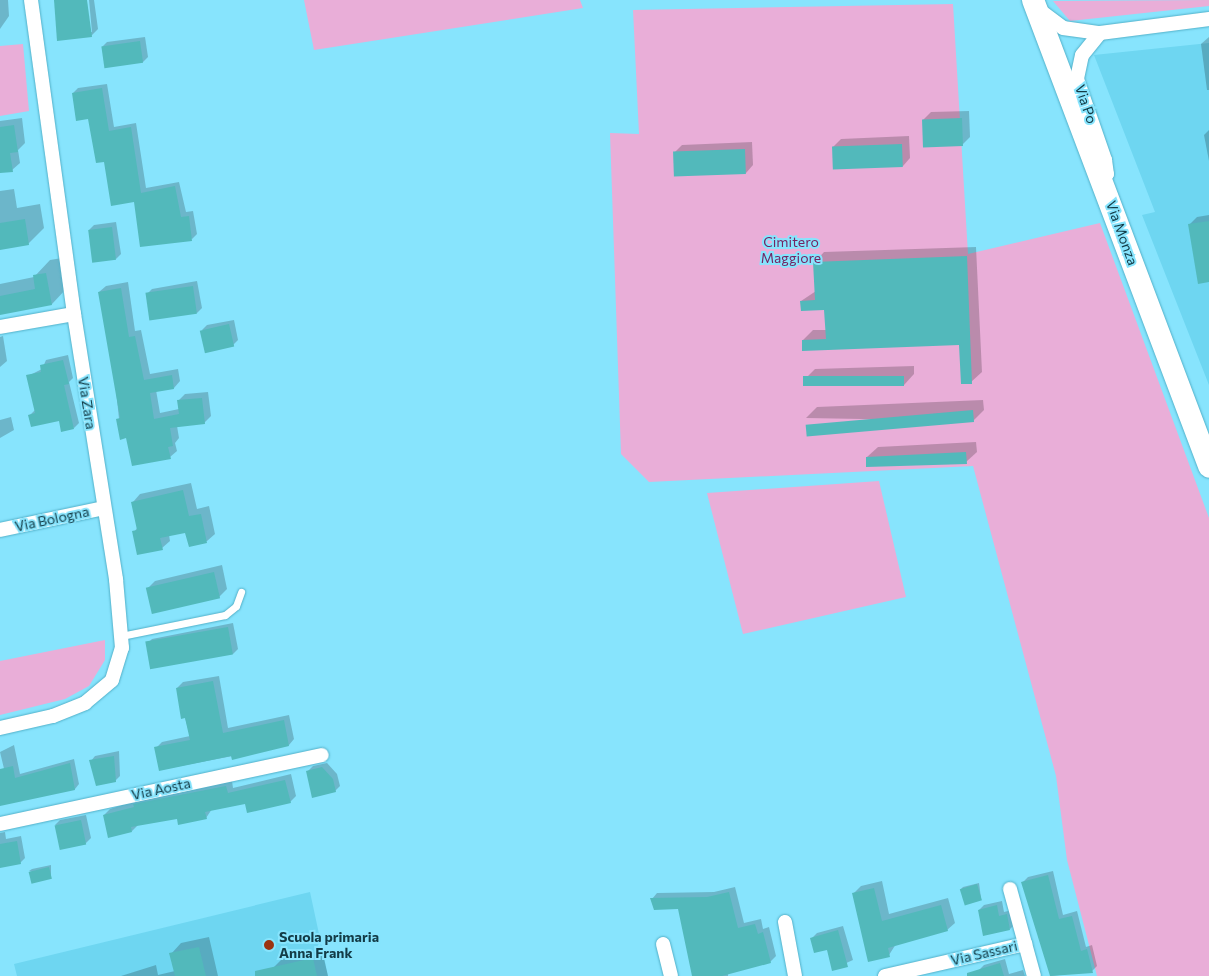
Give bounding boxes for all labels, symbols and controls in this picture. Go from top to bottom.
street label: Via Po [1072,82,1100,126]
street label: Via Monza [1103,199,1141,267]
park label: Cimitero Maggiore [761,234,821,266]
street label: Via Zara [75,376,99,430]
street label: Via Bologna [13,503,91,535]
street label: Via Aosta [130,775,192,803]
place label: Scuola primaria Anna Frank [279,929,379,962]
street label: Via Sassari [949,937,1019,969]
marker: Scuola primaria Anna Frank [263,939,275,951]

